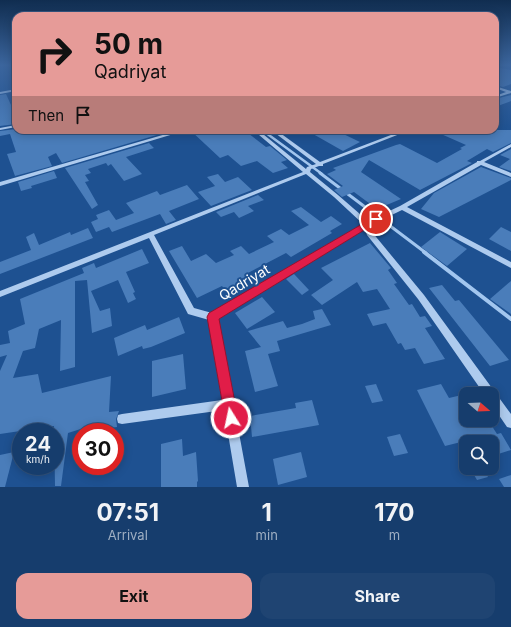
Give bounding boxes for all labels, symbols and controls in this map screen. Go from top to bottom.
text: 50 m [94,27,163,61]
icon: right [28,28,80,80]
text: Qadriyat [94,61,166,82]
icon: arrive [72,104,94,126]
text: Then [28,106,64,125]
pin [359,202,393,236]
icon: arrive [365,208,387,230]
street label: Qadriyat [216,260,273,304]
north arrow [459,387,499,427]
map controls [459,387,499,475]
position arrow [210,397,252,439]
speed limit sign: 30 [72,423,124,475]
text: 24 [25,432,51,456]
button: search [459,435,499,475]
text: km/h [26,453,50,465]
text: 07:51 [97,498,159,527]
text: 1 [262,498,272,527]
text: 170 [374,498,414,527]
text: Arrival [108,527,148,543]
text: min [256,527,278,543]
text: m [389,527,400,543]
button: Exit [16,573,252,619]
button: Share [260,573,495,619]

